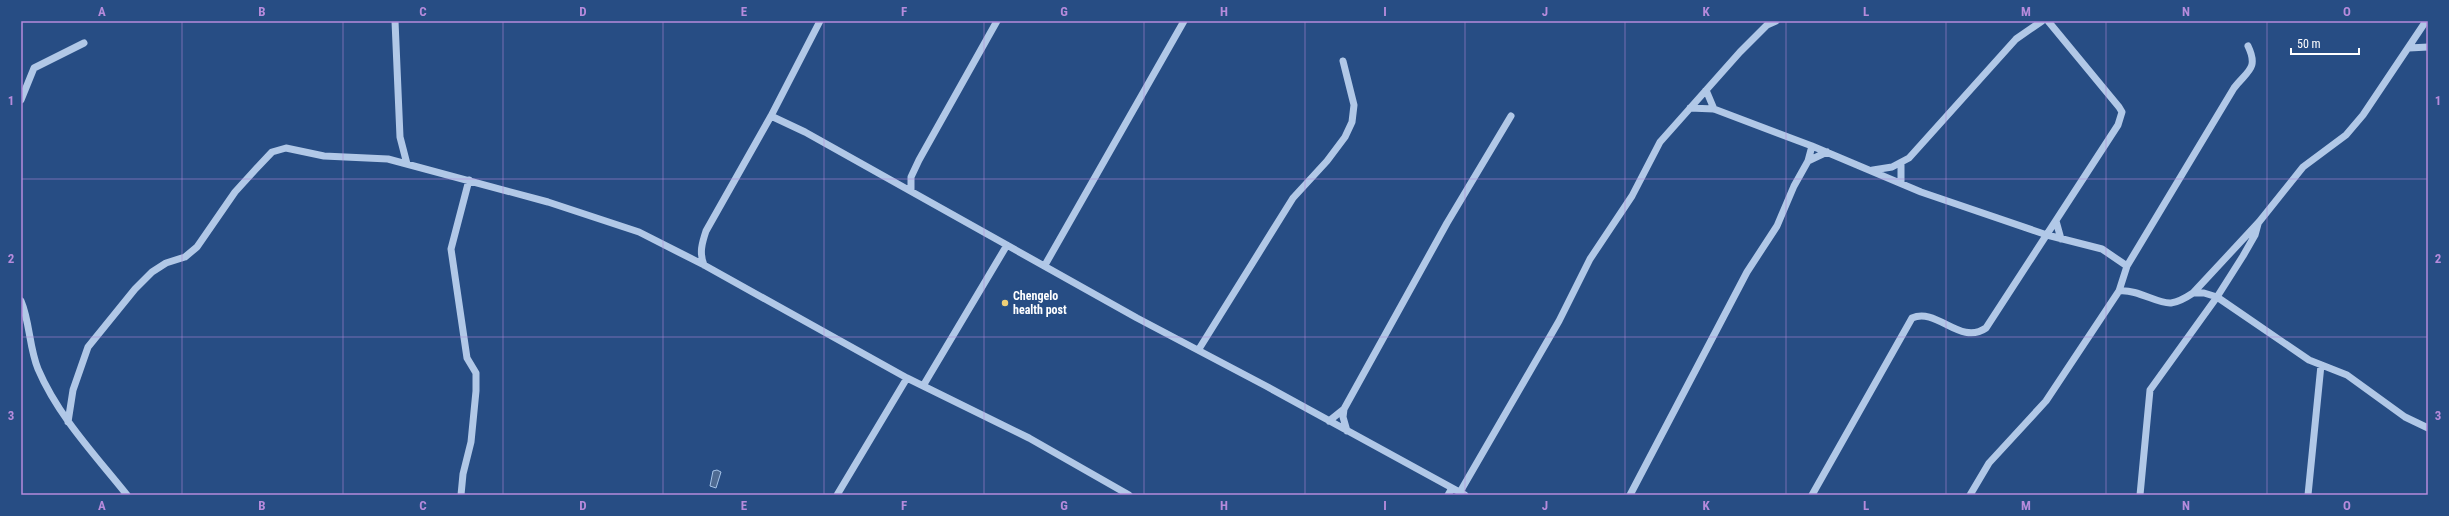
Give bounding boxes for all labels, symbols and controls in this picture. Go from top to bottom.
text: A [98,4,106,19]
text: B [258,4,266,19]
text: C [419,4,427,19]
text: D [579,4,587,19]
text: E [741,4,748,19]
text: F [901,4,907,19]
text: G [1060,4,1068,19]
text: H [1220,4,1228,19]
text: I [1383,4,1387,19]
text: J [1542,4,1548,19]
text: K [1702,4,1710,19]
text: L [1863,4,1869,19]
text: M [2021,4,2031,19]
text: N [2182,4,2190,19]
text: O [2343,4,2351,19]
scale bar [2291,30,2359,56]
text: 50 m [2297,37,2321,51]
text: 1 [8,93,14,108]
text: 1 [2435,93,2441,108]
text: 2 [8,251,15,266]
text: 2 [2435,251,2442,266]
place label: Chengelo health post [1013,289,1067,317]
marker: Chengelo health post [1000,298,1010,308]
text: 3 [8,408,14,423]
text: 3 [2435,408,2441,423]
text: A [98,498,106,513]
text: B [258,498,266,513]
text: C [419,498,427,513]
text: D [579,498,587,513]
text: E [741,498,748,513]
text: F [901,498,907,513]
text: G [1060,498,1068,513]
text: H [1220,498,1228,513]
text: I [1383,498,1387,513]
text: J [1542,498,1548,513]
text: K [1702,498,1710,513]
text: L [1863,498,1869,513]
text: M [2021,498,2031,513]
text: N [2182,498,2190,513]
text: O [2343,498,2351,513]

